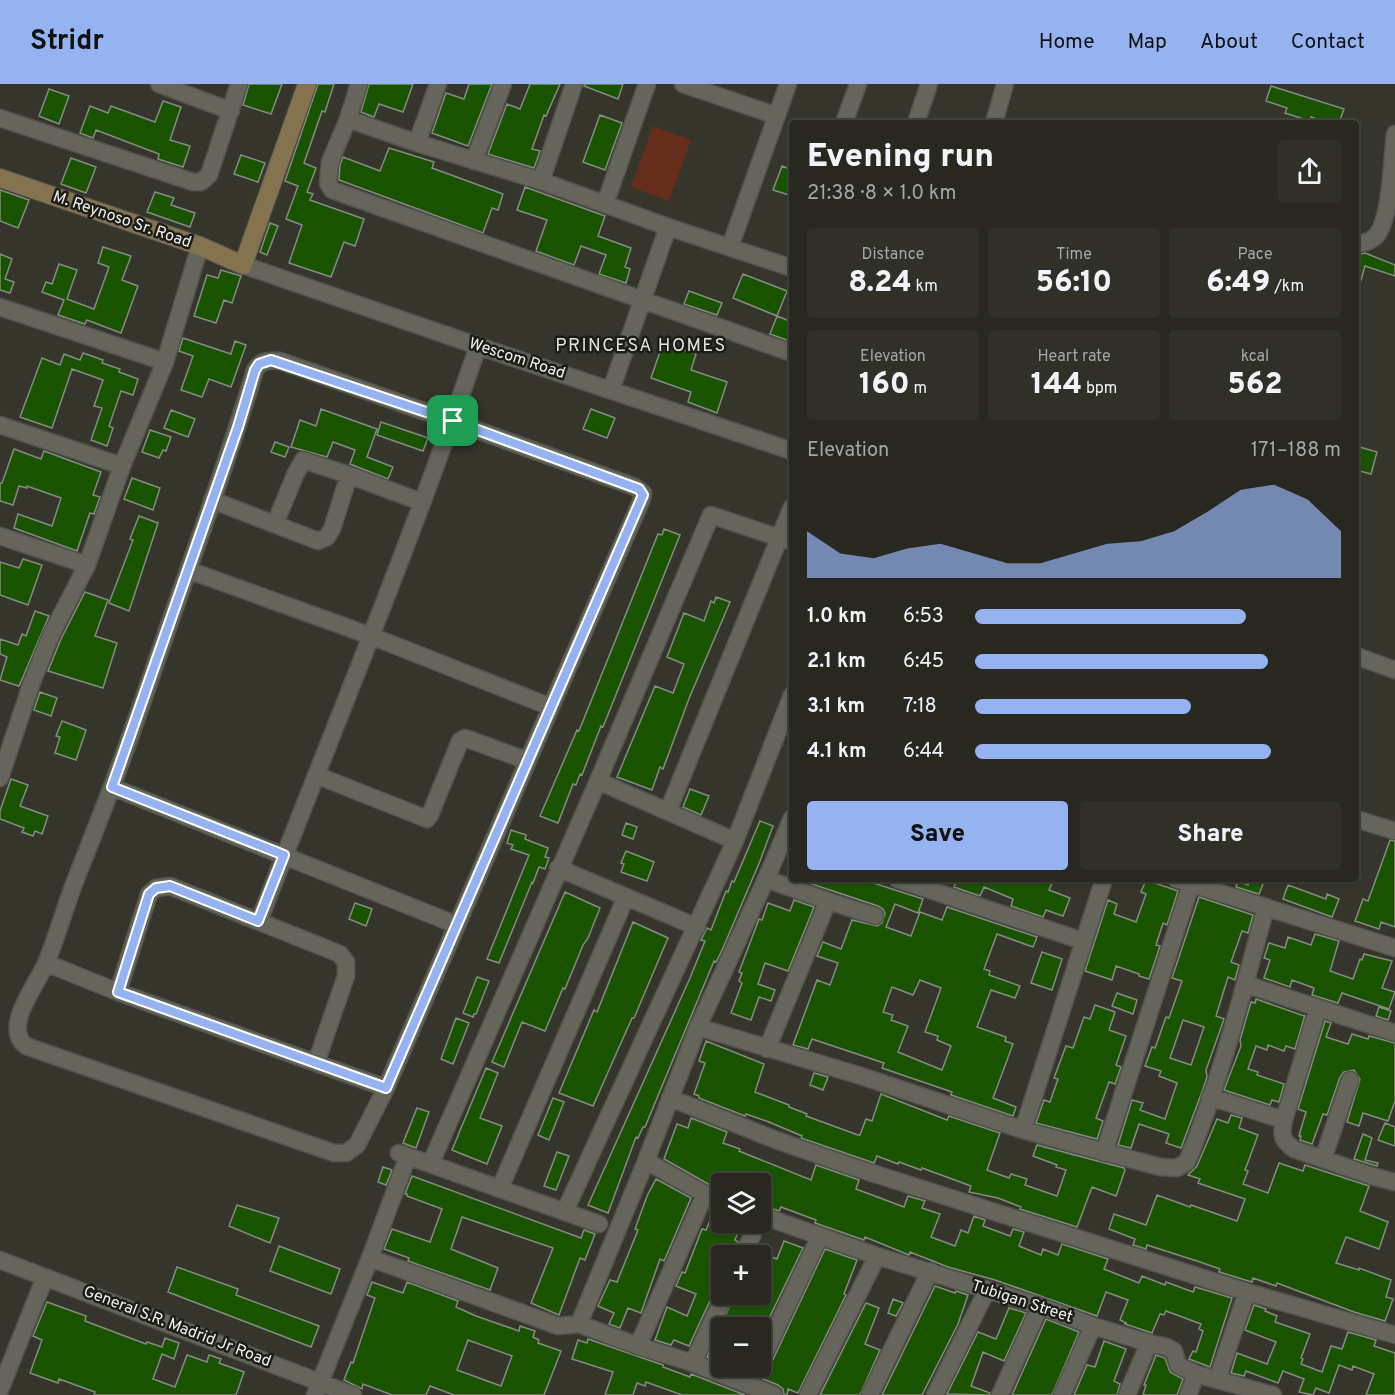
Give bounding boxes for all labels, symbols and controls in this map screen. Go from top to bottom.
text: Stridr [30,24,104,60]
text: Home [1039,29,1095,56]
text: Map [1128,29,1167,56]
text: About [1200,29,1258,56]
text: Contact [1291,29,1365,56]
text: Evening run [807,137,994,179]
button: share [1278,140,1341,203]
text: 21:38 · 8 × 1.0 km [807,181,956,207]
street label: M. Reynoso Sr. Road [50,187,194,253]
text: Distance [862,245,924,265]
text: Time [1056,245,1092,265]
text: Pace [1237,245,1273,265]
text: 8.24 [848,265,912,302]
text: 56:10 [1036,265,1112,302]
text: 6:49 [1206,265,1270,302]
text: km [912,277,938,297]
text: /km [1270,277,1304,297]
street label: Wescom Road [466,334,568,384]
district label: PRINCESA HOMES [555,335,727,358]
text: Elevation [860,347,926,367]
text: Heart rate [1037,347,1111,367]
text: kcal [1241,347,1269,367]
text: 160 [859,367,910,404]
text: 144 [1031,367,1082,404]
text: 562 [1227,367,1283,404]
text: m [910,379,927,399]
text: bpm [1082,379,1117,399]
pin [427,395,478,446]
icon: arrive [436,404,469,437]
text: Elevation [807,438,889,464]
text: 171–188 m [1251,438,1341,464]
text: 1.0 km [807,604,867,630]
text: 6:53 [903,604,944,630]
text: 2.1 km [807,649,866,675]
text: 6:45 [903,649,944,675]
text: 3.1 km [807,694,865,720]
text: 7:18 [903,694,937,720]
text: 4.1 km [807,739,866,765]
text: 6:44 [903,739,944,765]
button: Save [807,801,1068,870]
button: Share [1080,801,1341,870]
map controls [711,1173,771,1377]
button: layers [711,1173,771,1233]
button: + [711,1245,771,1305]
street label: Tubigan Street [969,1276,1075,1328]
street label: General S.R. Madrid Jr Road [80,1282,274,1372]
button: − [711,1317,771,1377]

